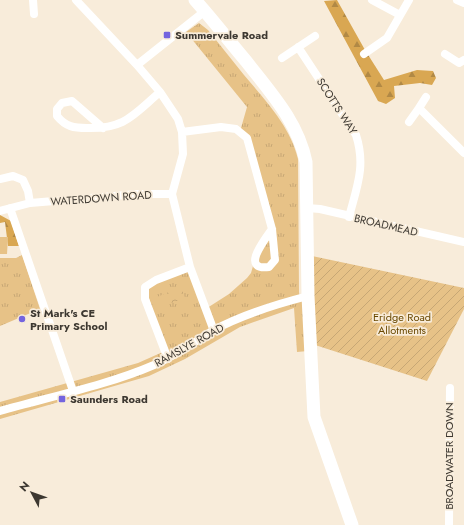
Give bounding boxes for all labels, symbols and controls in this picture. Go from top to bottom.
place label: Summervale Road [175,27,268,43]
marker: Summervale Road [162,30,172,40]
street label: SCOTTS WAY [313,75,362,138]
street label: WATERDOWN ROAD [50,186,153,210]
street label: BROADMEAD [352,210,420,240]
place label: St Mark's CE Primary School [30,305,108,334]
park label: Eridge Road Allotments [373,309,431,338]
marker: St Mark's CE Primary School [17,314,27,324]
street label: RAMSLYE ROAD [151,319,227,371]
place label: Saunders Road [70,391,148,407]
marker: Saunders Road [57,394,67,404]
street label: BROADWATER DOWN [441,402,457,510]
north arrow [12,473,52,513]
text: N [16,478,33,495]

